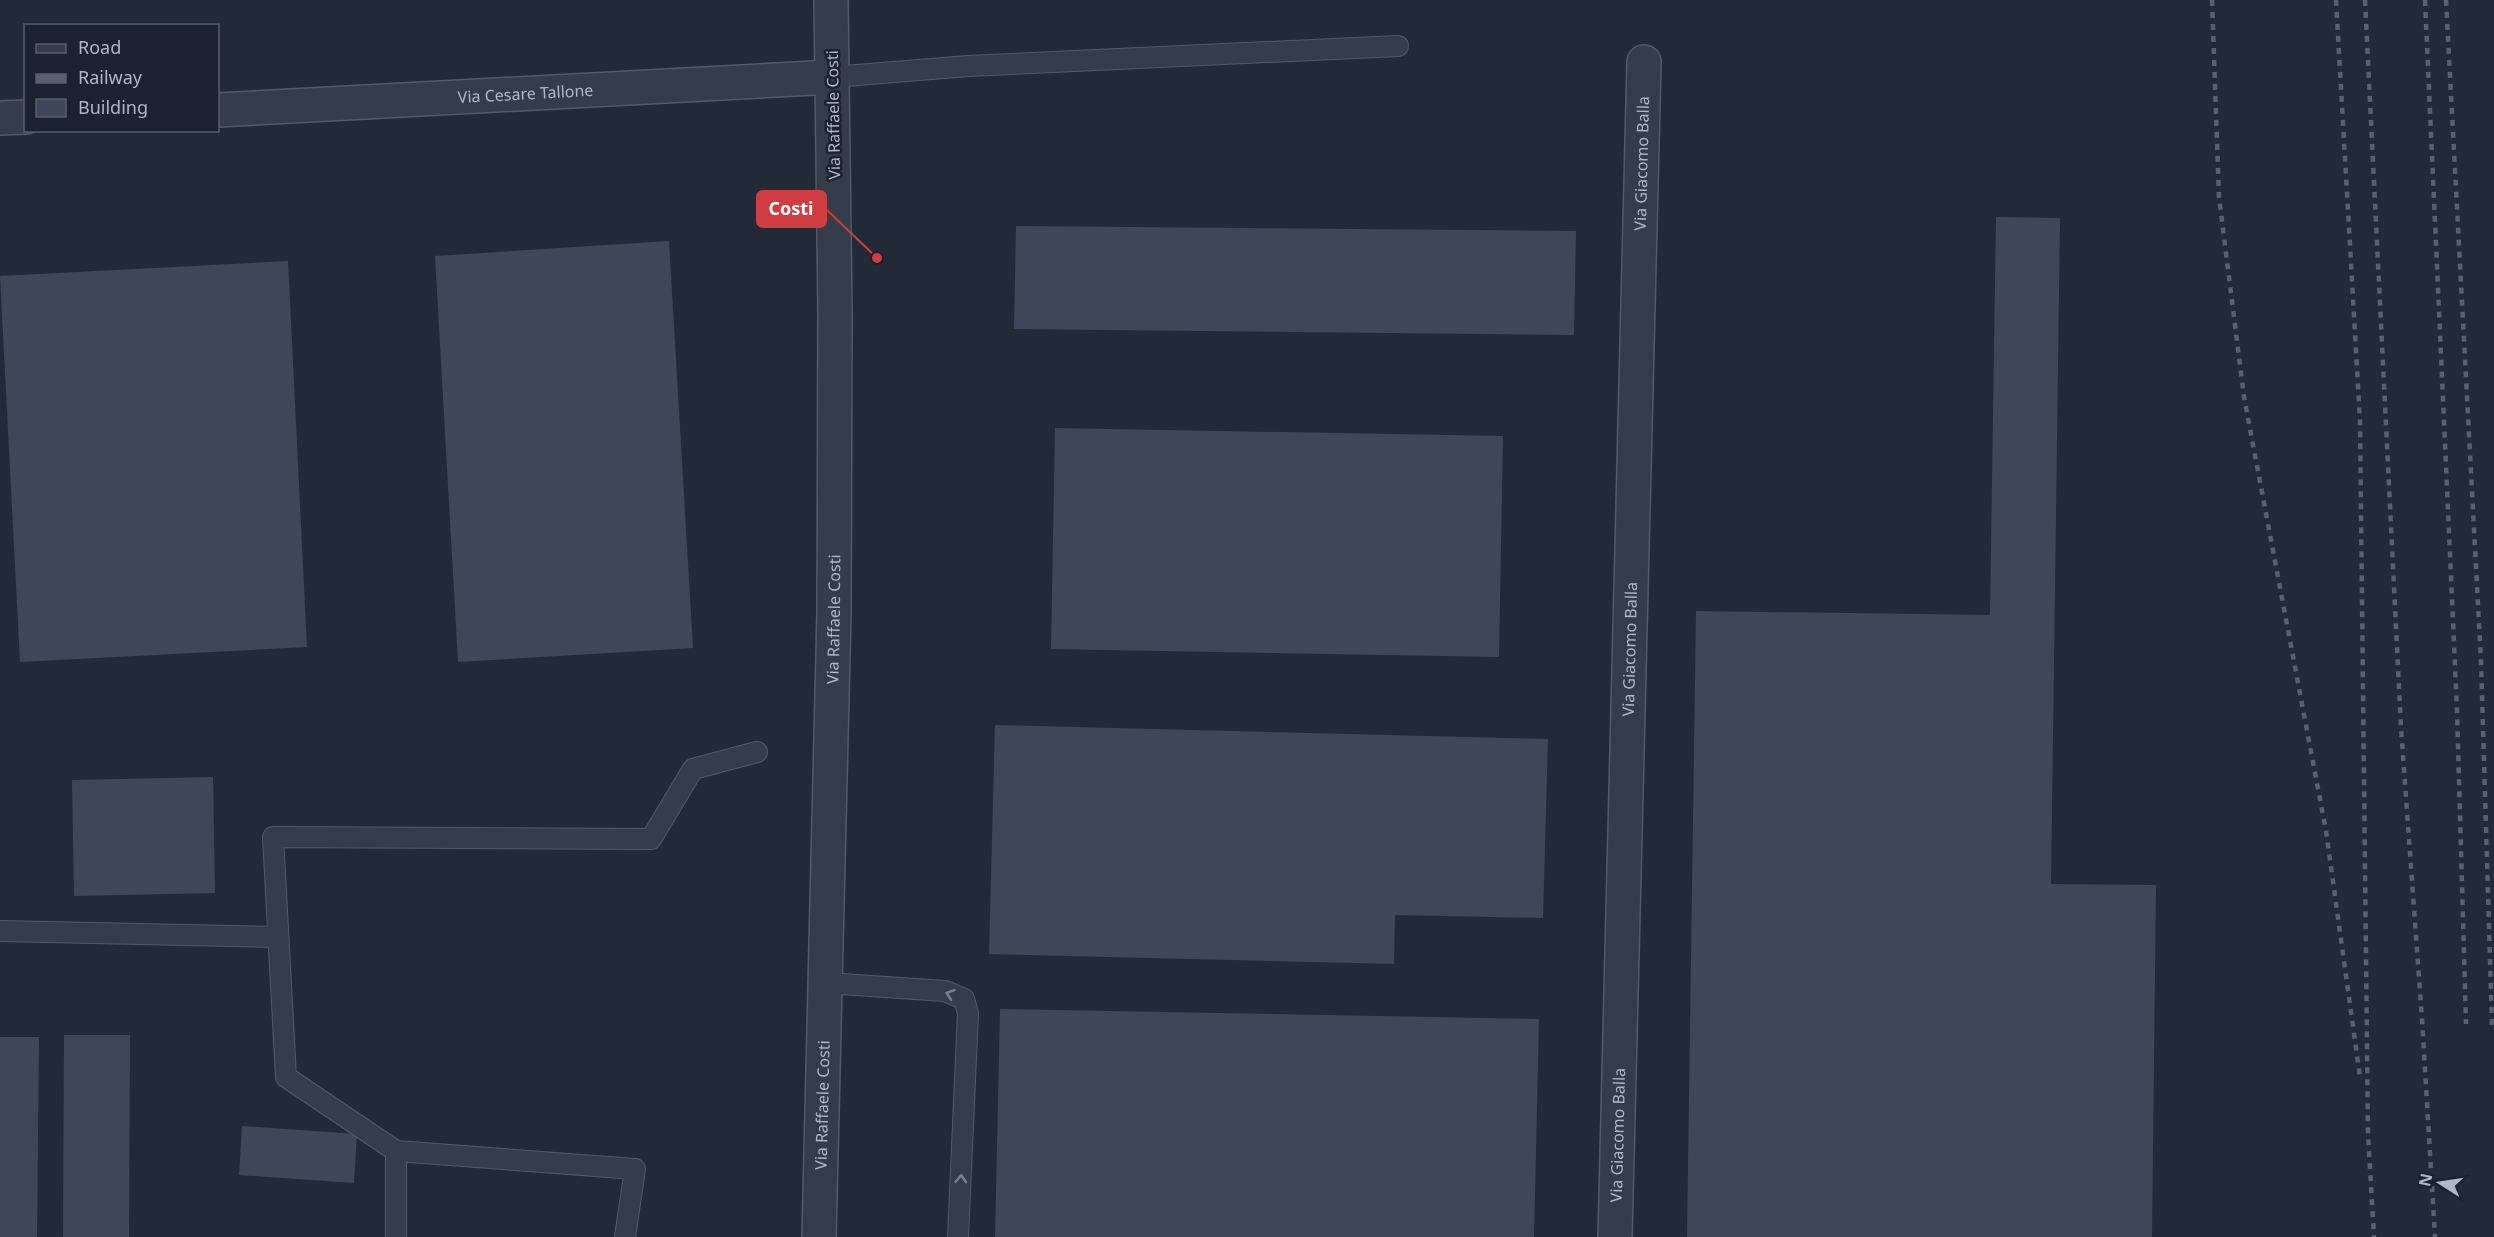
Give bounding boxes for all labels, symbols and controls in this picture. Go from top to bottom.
legend [24,24,219,132]
text: Road [78,35,121,59]
street label: Via Raffaele Costi [821,50,845,180]
text: Railway [78,65,143,89]
street label: Via Cesare Tallone [457,79,594,108]
text: Building [78,95,148,119]
street label: Via Giacomo Balla [1629,96,1654,231]
callout: Costi [757,191,826,227]
text: Costi [768,196,814,220]
street label: Via Raffaele Costi [821,554,845,684]
street label: Via Giacomo Balla [1617,582,1642,717]
one-way arrow [945,989,955,1002]
street label: Via Raffaele Costi [810,1040,835,1170]
street label: Via Giacomo Balla [1605,1068,1630,1203]
north arrow [2410,1153,2470,1213]
text: N [2413,1171,2437,1189]
one-way arrow [955,1174,967,1183]

